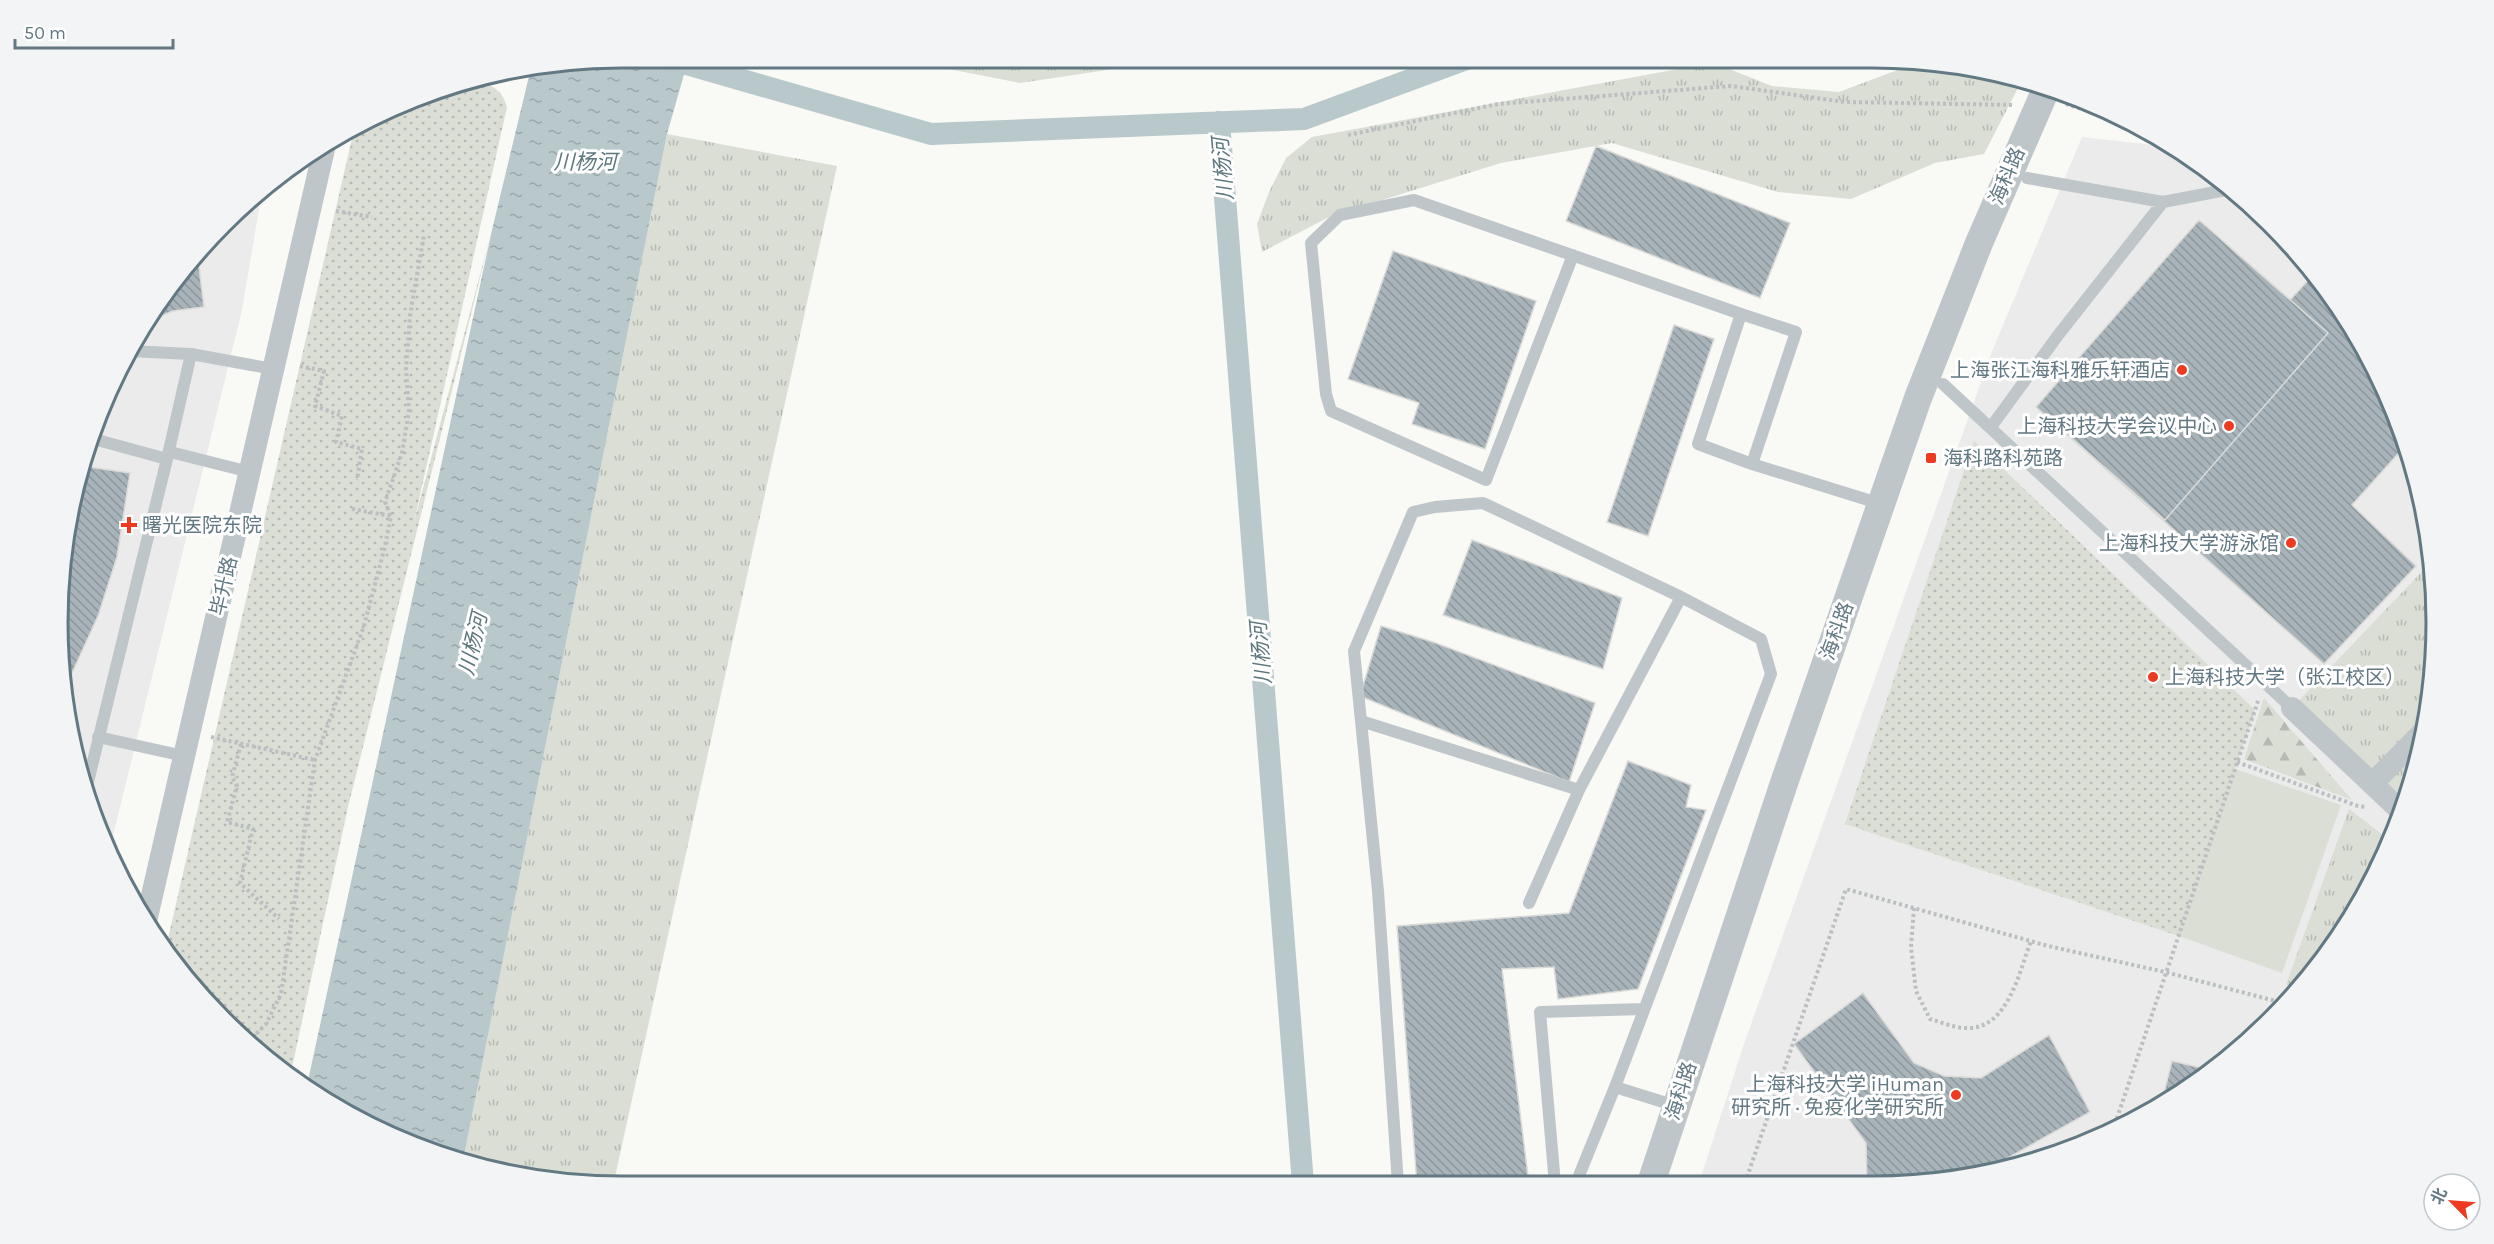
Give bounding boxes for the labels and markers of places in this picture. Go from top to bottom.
place label: 上海张江海科雅乐轩酒店 [1950,359,2170,382]
marker: 上海张江海科雅乐轩酒店 [2175,363,2189,377]
place label: 上海科技大学会议中心 [2017,415,2217,438]
marker: 上海科技大学会议中心 [2222,419,2236,433]
place label: 海科路科苑路 [1943,447,2063,470]
marker: 海科路科苑路 [1924,451,1938,465]
place label: 曙光医院东院 [142,514,262,537]
marker: 曙光医院东院 [120,516,138,534]
place label: 上海科技大学游泳馆 [2099,532,2279,555]
marker: 上海科技大学游泳馆 [2284,536,2298,550]
place label: 上海科技大学（张江校区） [2165,666,2405,689]
marker: 上海科技大学（张江校区） [2146,670,2160,684]
place label: 上海科技大学 iHuman 研究所 · 免疫化学研究所 [1731,1073,1944,1119]
marker: 上海科技大学 iHuman 研究所 · 免疫化学研究所 [1949,1088,1963,1102]

